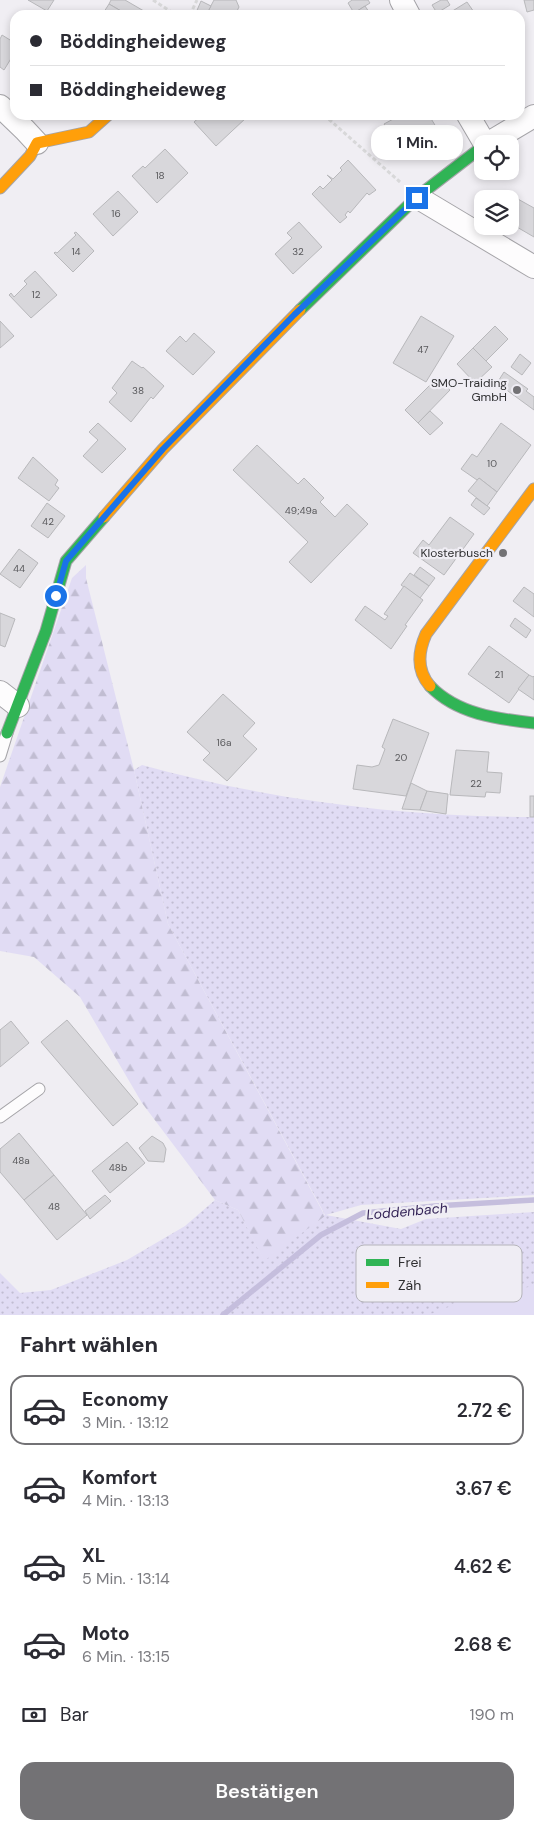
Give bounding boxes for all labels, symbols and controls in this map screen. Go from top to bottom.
text: Böddingheideweg [60,29,227,54]
text: Böddingheideweg [60,77,227,102]
callout: 1 Min. [371,126,463,160]
text: 1 Min. [396,132,438,153]
map controls [474,135,519,235]
button: locate [474,135,519,180]
house number: 18 [155,169,165,182]
route end [406,187,428,209]
button: layers [474,190,519,235]
house number: 16 [111,207,121,220]
house number: 14 [71,245,81,258]
house number: 32 [292,245,304,258]
house number: 12 [32,288,41,301]
house number: 47 [417,343,429,356]
place label: SMO-Traiding GmbH [431,375,507,405]
house number: 38 [132,384,144,397]
marker: SMO-Traiding GmbH [511,384,523,396]
house number: 10 [487,457,497,470]
house number: 49;49a [285,504,317,517]
house number: 42 [42,515,54,528]
place label: Klosterbusch [420,545,493,561]
marker: Klosterbusch [497,547,509,559]
house number: 44 [13,562,25,575]
route start [45,585,67,607]
house number: 21 [495,668,503,681]
house number: 16a [217,736,231,749]
house number: 20 [395,751,407,764]
house number: 22 [470,777,482,790]
house number: 48a [12,1154,30,1167]
house number: 48b [109,1161,127,1174]
water label: Loddenbach [366,1198,448,1224]
house number: 48 [48,1200,60,1213]
legend [356,1245,522,1302]
text: Frei [398,1253,422,1271]
text: Zäh [398,1276,421,1294]
text: Fahrt wählen [20,1330,158,1359]
text: Economy [82,1387,169,1412]
icon: car [22,1388,67,1433]
text: 2.72 € [457,1398,512,1423]
text: 3 Min. · 13:12 [82,1412,169,1433]
text: Komfort [82,1465,157,1490]
icon: car [22,1466,67,1511]
text: 3.67 € [455,1476,512,1501]
text: 4 Min. · 13:13 [82,1490,169,1511]
text: XL [82,1543,105,1568]
icon: car [22,1544,67,1589]
text: 4.62 € [454,1554,512,1579]
text: 5 Min. · 13:14 [82,1568,170,1589]
text: Moto [82,1621,130,1646]
icon: car [22,1622,67,1667]
text: 2.68 € [454,1632,512,1657]
text: 6 Min. · 13:15 [82,1646,170,1667]
icon: cash [20,1701,48,1729]
text: Bar [60,1702,89,1727]
text: 190 m [470,1704,514,1725]
button: Bestätigen [20,1762,514,1820]

